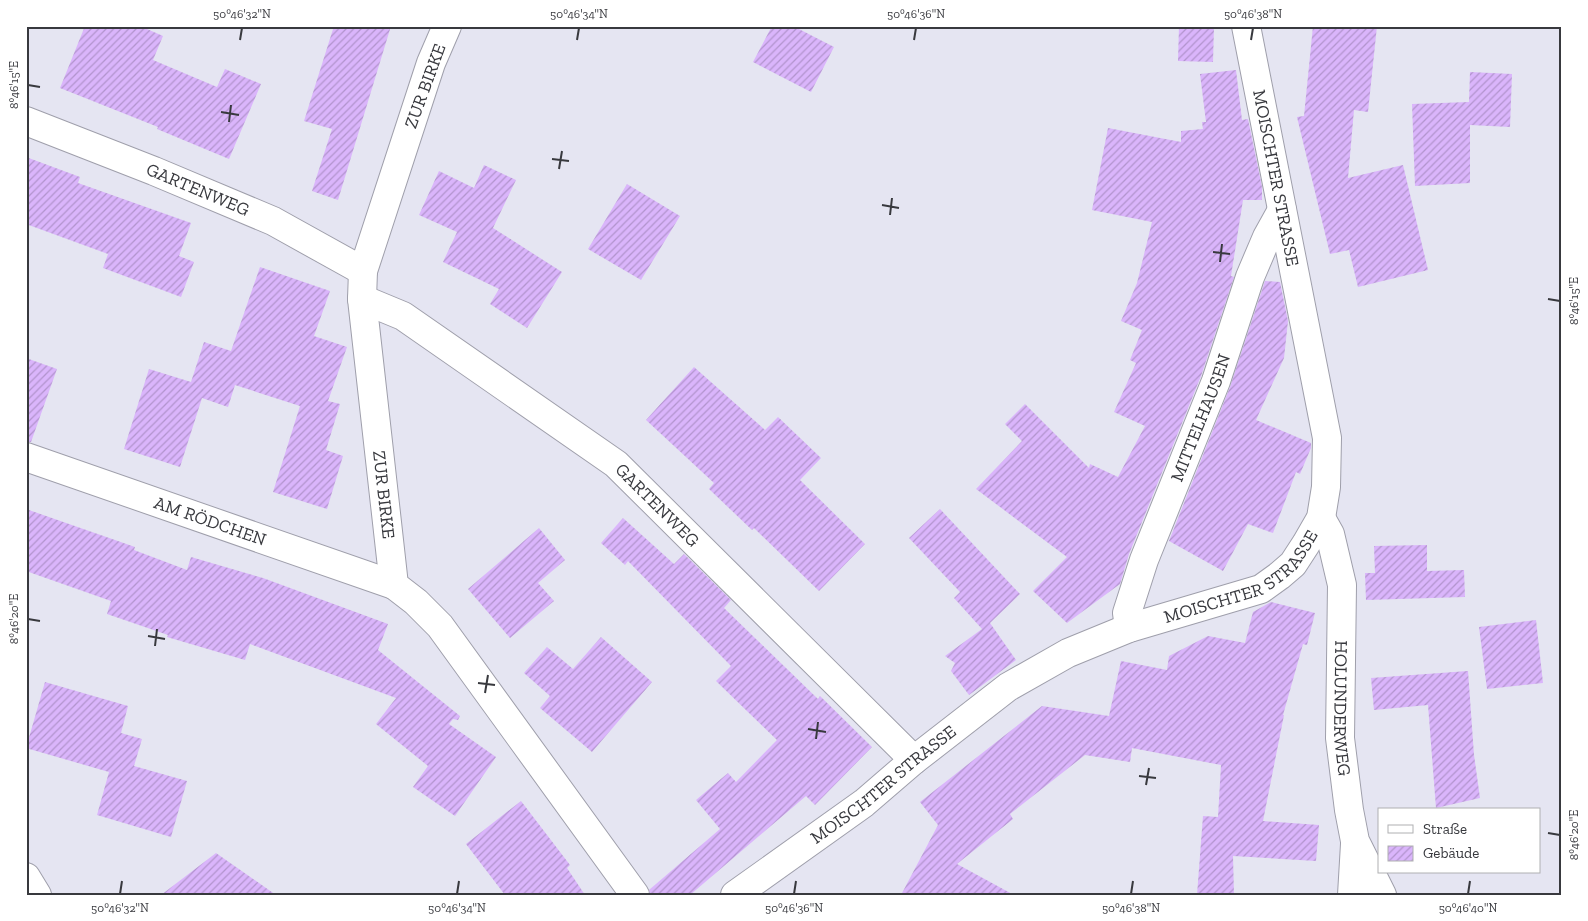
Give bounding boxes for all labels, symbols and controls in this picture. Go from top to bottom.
text: 50°46'32"N [213,7,271,21]
text: 50°46'34"N [550,7,608,21]
text: 50°46'36"N [887,7,945,21]
text: 50°46'38"N [1224,7,1282,21]
street label: ZUR BIRKE [400,41,450,131]
text: 8°46'15"E [7,61,21,109]
street label: MOISCHTER STRASSE [1248,88,1304,268]
street label: GARTENWEG [143,158,253,221]
text: 8°46'15"E [1567,277,1581,325]
street label: MITTELHAUSEN [1166,351,1235,485]
street label: ZUR BIRKE [368,449,400,540]
street label: GARTENWEG [611,459,704,552]
street label: AM RÖDCHEN [151,491,269,551]
street label: MOISCHTER STRASSE [1161,526,1323,628]
text: 8°46'20"E [7,594,21,644]
street label: HOLUNDERWEG [1329,640,1356,777]
street label: MOISCHTER STRASSE [806,720,961,849]
legend [1378,808,1540,874]
text: 8°46'20"E [1567,810,1581,860]
text: Straße [1423,820,1467,838]
text: Gebäude [1423,844,1479,862]
text: 50°46'32"N [91,901,149,915]
text: 50°46'34"N [428,901,486,915]
text: 50°46'36"N [765,901,823,915]
text: 50°46'38"N [1102,901,1160,915]
text: 50°46'40"N [1439,901,1497,915]

